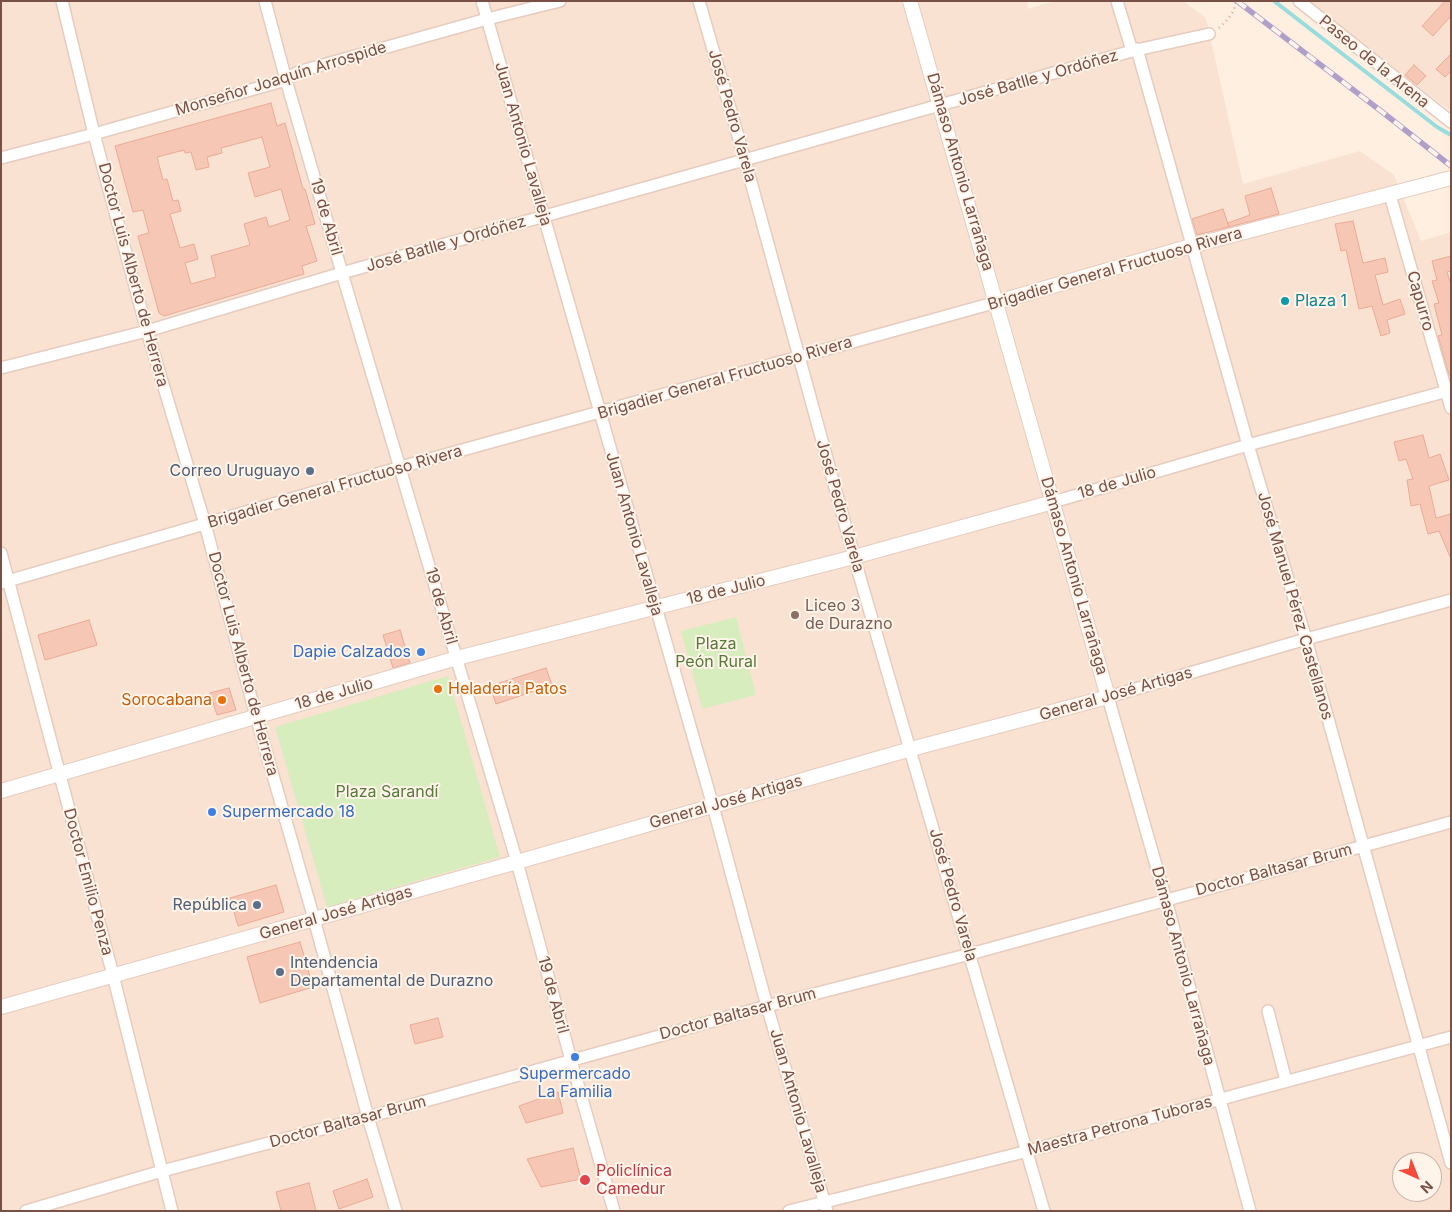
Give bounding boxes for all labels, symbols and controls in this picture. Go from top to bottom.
street label: Paseo de la Arena [1315,12,1433,112]
street label: Monseñor Joaquín Arrospide [173,38,389,120]
street label: José Batlle y Ordóñez [956,46,1120,110]
street label: José Pedro Varela [704,47,760,185]
street label: Juan Antonio Lavalleja [490,60,556,228]
street label: Dámaso Antonio Larrañaga [922,71,998,273]
street label: Doctor Luis Alberto de Herrera [94,161,172,389]
street label: 19 de Abril [306,176,346,258]
street label: José Batlle y Ordóñez [364,212,528,276]
street label: Brigadier General Fructuoso Rivera [985,223,1245,315]
street label: Capurro [1402,269,1438,333]
place label: Plaza 1 [1295,291,1347,311]
marker: Plaza 1 [1279,295,1291,307]
street label: Brigadier General Fructuoso Rivera [595,332,855,424]
street label: José Pedro Varela [812,437,868,575]
street label: Brigadier General Fructuoso Rivera [205,441,465,533]
street label: Juan Antonio Lavalleja [601,450,667,618]
place label: Correo Uruguayo [170,461,300,481]
street label: 18 de Julio [1076,463,1158,503]
marker: Correo Uruguayo [304,465,316,477]
street label: Dámaso Antonio Larrañaga [1036,475,1112,677]
street label: José Manuel Pérez Castellanos [1253,490,1337,722]
street label: Doctor Luis Alberto de Herrera [204,550,282,778]
street label: 19 de Abril [421,565,461,647]
street label: 18 de Julio [685,571,767,609]
place label: Liceo 3 de Durazno [805,596,893,634]
marker: Liceo 3 de Durazno [789,609,801,621]
park label: Plaza Peón Rural [675,634,757,672]
place label: Dapie Calzados [293,642,411,662]
marker: Dapie Calzados [415,646,427,658]
street label: General José Artigas [1037,663,1195,725]
street label: 18 de Julio [293,674,375,714]
place label: Heladería Patos [448,679,567,699]
marker: Heladería Patos [432,683,444,695]
place label: Sorocabana [121,690,212,710]
marker: Sorocabana [216,694,228,706]
street label: General José Artigas [647,771,805,833]
park label: Plaza Sarandí [336,782,438,802]
place label: Supermercado 18 [222,802,355,822]
street label: Doctor Emilio Penza [59,806,117,958]
marker: Supermercado 18 [206,806,218,818]
street label: José Pedro Varela [925,826,981,964]
street label: Doctor Baltasar Brum [1194,840,1354,900]
street label: Dámaso Antonio Larrañaga [1147,864,1219,1068]
street label: General José Artigas [257,882,415,944]
place label: República [173,895,247,915]
marker: República [251,899,263,911]
place label: Intendencia Departamental de Durazno [290,953,493,991]
street label: 19 de Abril [533,954,573,1036]
marker: Intendencia Departamental de Durazno [274,966,286,978]
street label: Doctor Baltasar Brum [658,984,818,1044]
street label: Juan Antonio Lavalleja [765,1027,831,1195]
marker: Supermercado La Familia [569,1051,581,1063]
place label: Supermercado La Familia [519,1064,631,1102]
street label: Doctor Baltasar Brum [268,1092,428,1152]
street label: Maestra Petrona Tuboras [1026,1092,1214,1160]
north arrow [1392,1152,1442,1202]
place label: Policlínica Camedur [596,1161,672,1199]
marker: Policlínica Camedur [578,1173,592,1187]
text: N [1417,1178,1437,1197]

